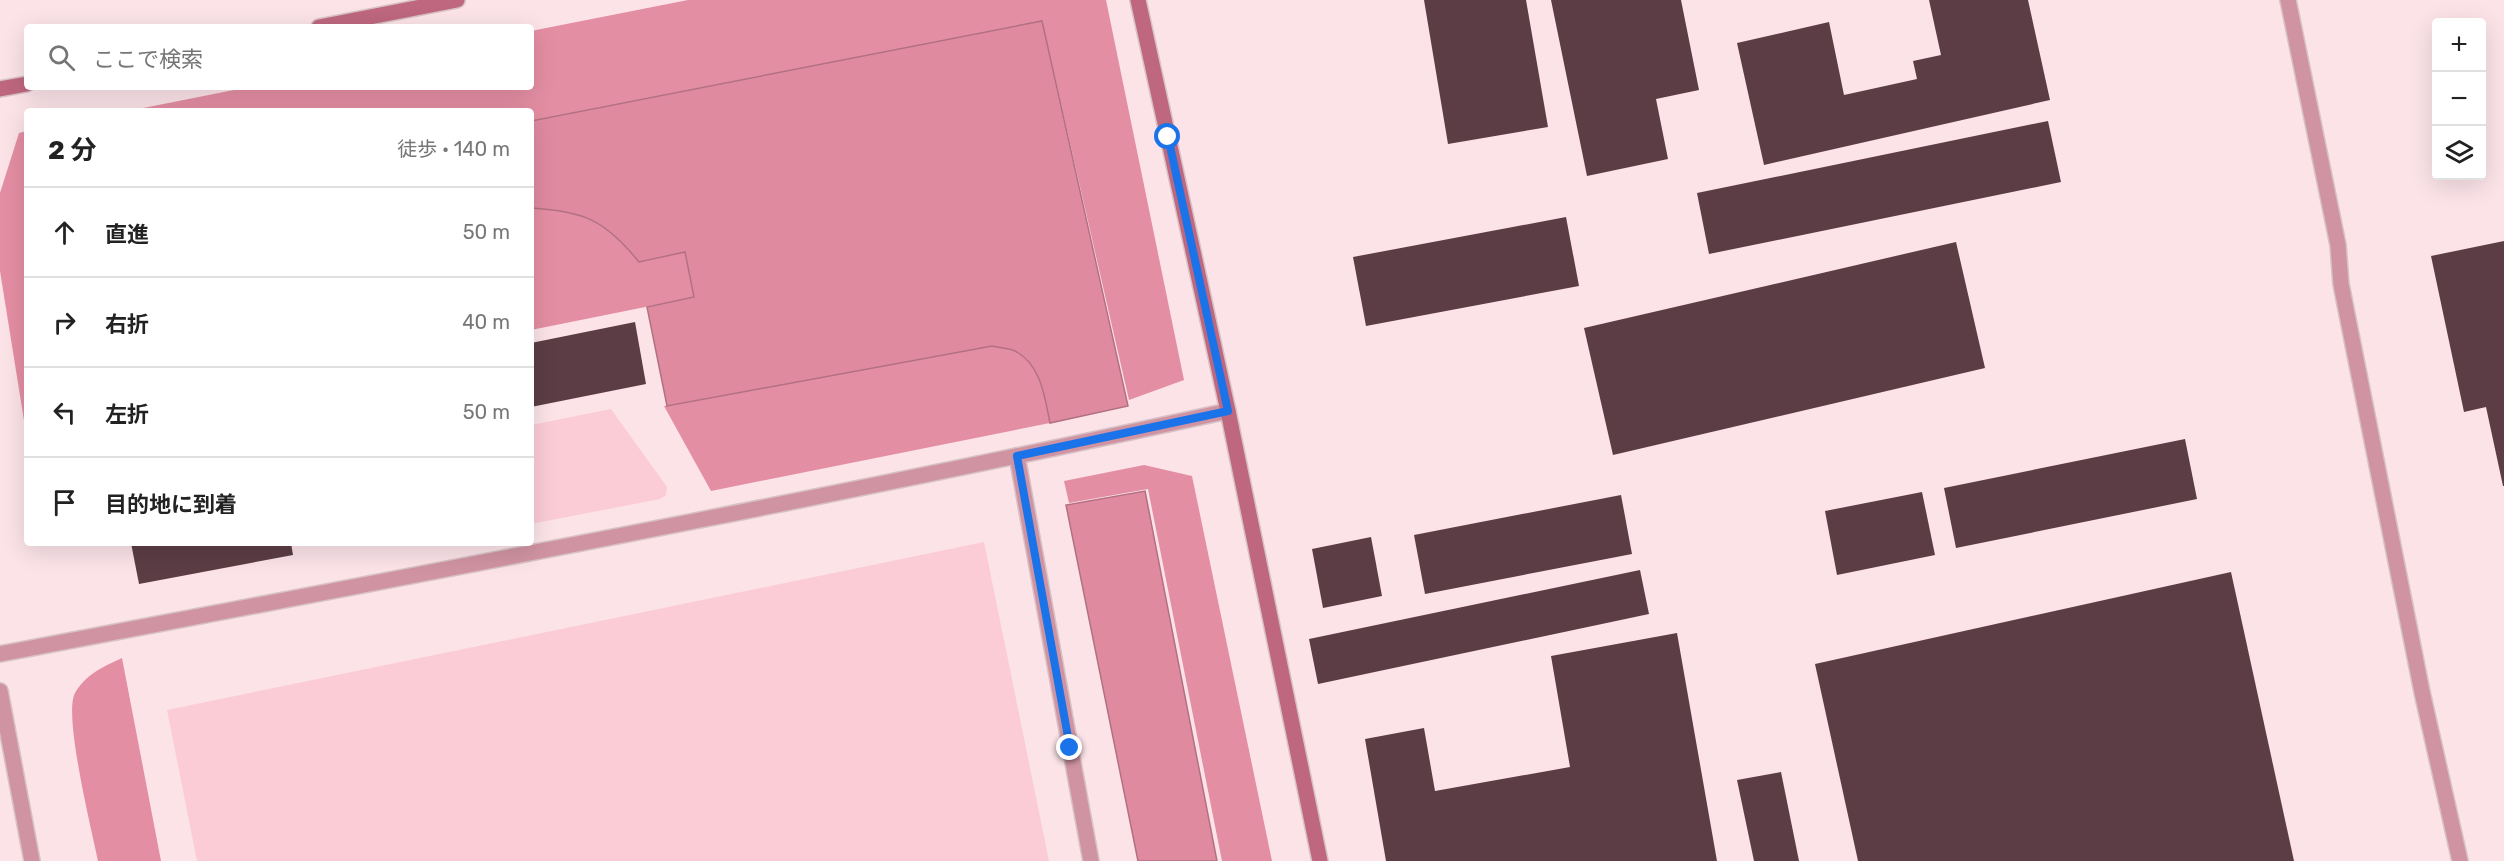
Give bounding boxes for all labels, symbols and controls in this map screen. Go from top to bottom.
map controls [2432,18,2486,180]
button: + [2432,18,2486,72]
search box [24,24,534,90]
icon: search [45,41,78,74]
text: ここで検索 [93,46,203,73]
button: − [2432,72,2486,126]
route start [1154,123,1180,149]
button: layers [2432,126,2486,180]
text: 2 分 [48,135,96,166]
text: 徒歩 · 140 m [397,137,510,161]
icon: ahead [48,216,81,249]
text: 50 m [463,220,510,244]
text: 直進 [105,221,149,248]
icon: right [48,306,81,339]
text: 40 m [462,310,510,334]
text: 右折 [105,311,149,338]
icon: left [48,396,81,429]
text: 50 m [463,400,510,424]
text: 左折 [105,401,149,428]
icon: arrive [48,486,81,519]
text: 目的地に到着 [105,491,237,518]
route end [1056,734,1082,760]

